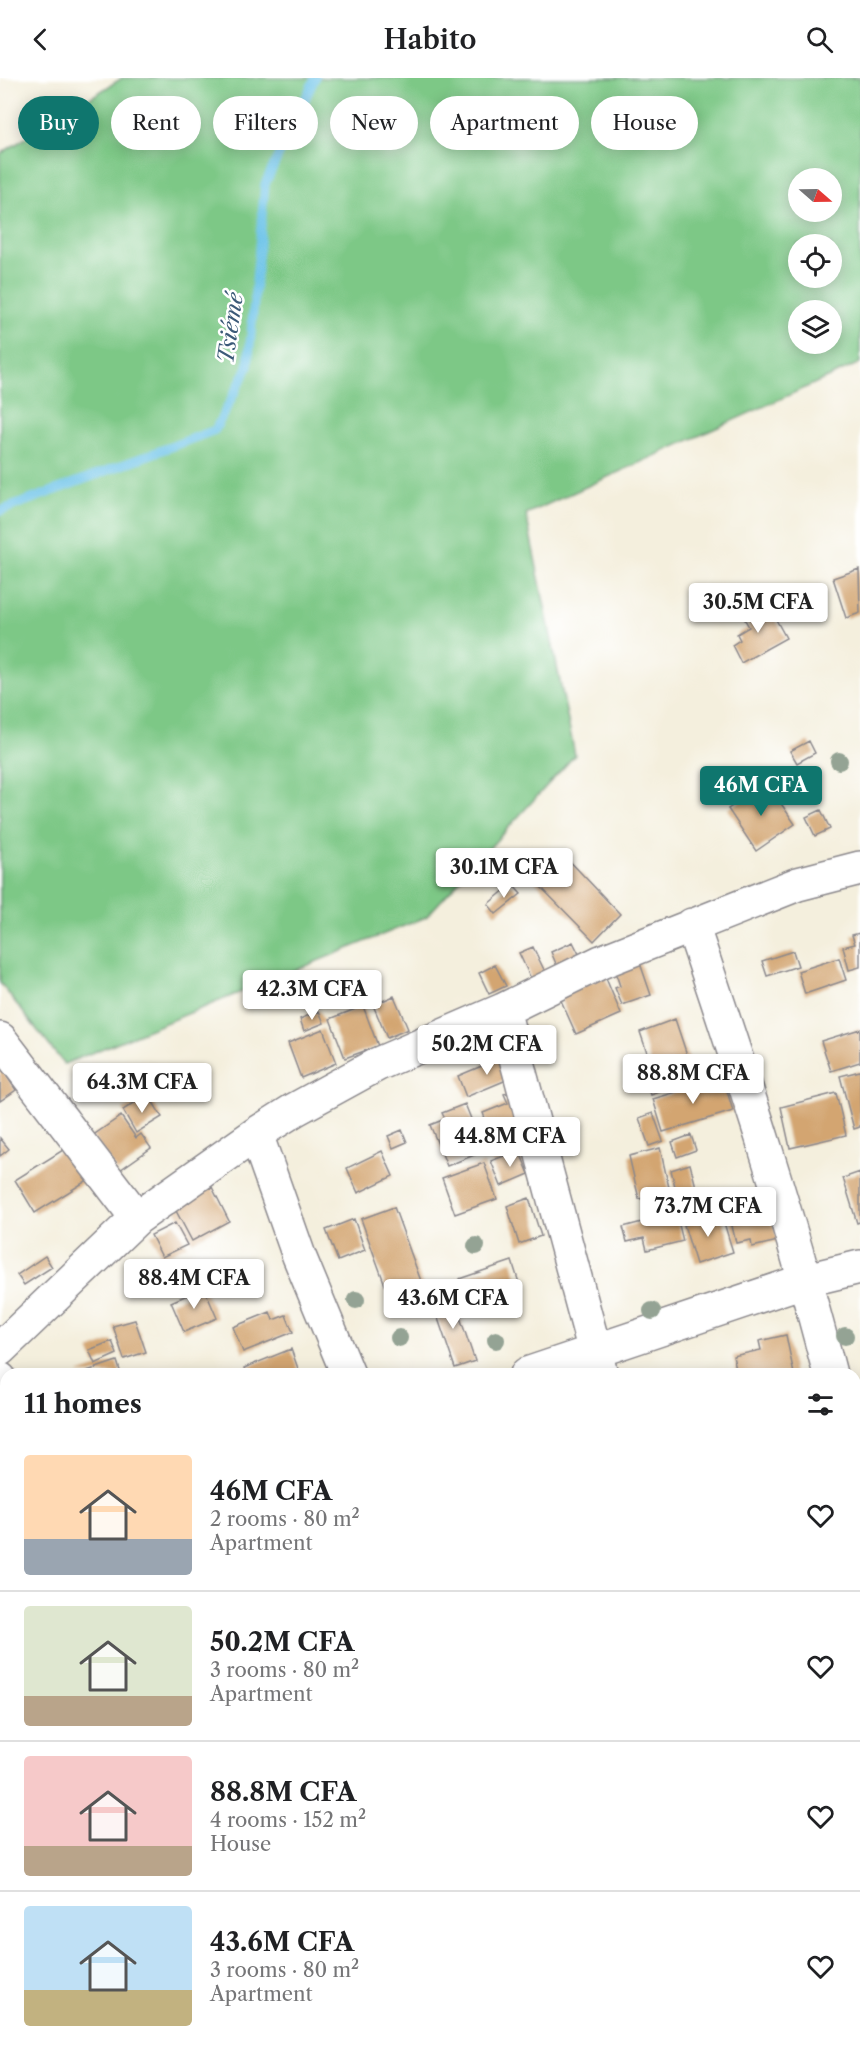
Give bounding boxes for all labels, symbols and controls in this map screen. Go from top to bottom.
icon: back [24,23,57,56]
text: Habito [384,23,476,56]
icon: search [803,23,836,56]
chip: Buy [18,96,99,150]
chip: Rent [111,96,201,150]
chip: Filters [213,96,318,150]
chip: New [330,96,418,150]
chip: Apartment [430,96,579,150]
chip: House [591,96,698,150]
north arrow [788,168,842,222]
map controls [788,168,842,354]
button: locate [788,234,842,288]
water label: Tsiémé [212,290,249,365]
button: layers [788,300,842,354]
pin: 30.5M CFA [689,583,827,634]
text: 30.5M CFA [703,590,813,614]
pin: 46M CFA [706,766,816,817]
text: 46M CFA [714,773,808,797]
pin: 30.1M CFA [435,848,573,899]
text: 30.1M CFA [450,855,558,879]
pin: 42.3M CFA [243,970,381,1021]
text: 42.3M CFA [257,977,367,1001]
pin: 50.2M CFA [418,1025,556,1076]
text: 50.2M CFA [431,1032,543,1056]
pin: 88.8M CFA [624,1054,762,1105]
text: 88.8M CFA [637,1061,749,1085]
pin: 64.3M CFA [73,1063,211,1114]
text: 64.3M CFA [87,1070,197,1094]
pin: 44.8M CFA [441,1117,579,1168]
text: 44.8M CFA [454,1124,566,1148]
pin: 73.7M CFA [639,1187,777,1238]
text: 73.7M CFA [654,1194,762,1218]
pin: 88.4M CFA [125,1259,263,1310]
text: 88.4M CFA [138,1266,250,1290]
pin: 43.6M CFA [384,1279,522,1330]
text: 43.6M CFA [398,1286,508,1310]
text: 11 homes [24,1388,142,1420]
icon: filters [804,1388,837,1421]
text: 46M CFA [210,1475,332,1507]
icon: home [72,1479,144,1551]
icon: heart [804,1499,837,1532]
text: 2 rooms · 80 m² [210,1507,360,1531]
text: Apartment [210,1531,313,1555]
text: 50.2M CFA [210,1626,354,1658]
icon: home [72,1630,144,1702]
icon: heart [804,1650,837,1683]
text: 3 rooms · 80 m² [210,1658,359,1682]
text: Apartment [210,1682,313,1706]
text: 88.8M CFA [210,1776,356,1808]
icon: home [72,1780,144,1852]
icon: heart [804,1800,837,1833]
text: 4 rooms · 152 m² [210,1808,366,1832]
text: House [210,1832,271,1856]
text: 43.6M CFA [210,1926,354,1958]
icon: home [72,1930,144,2002]
icon: heart [804,1950,837,1983]
text: 3 rooms · 80 m² [210,1958,359,1982]
text: Apartment [210,1982,313,2006]

